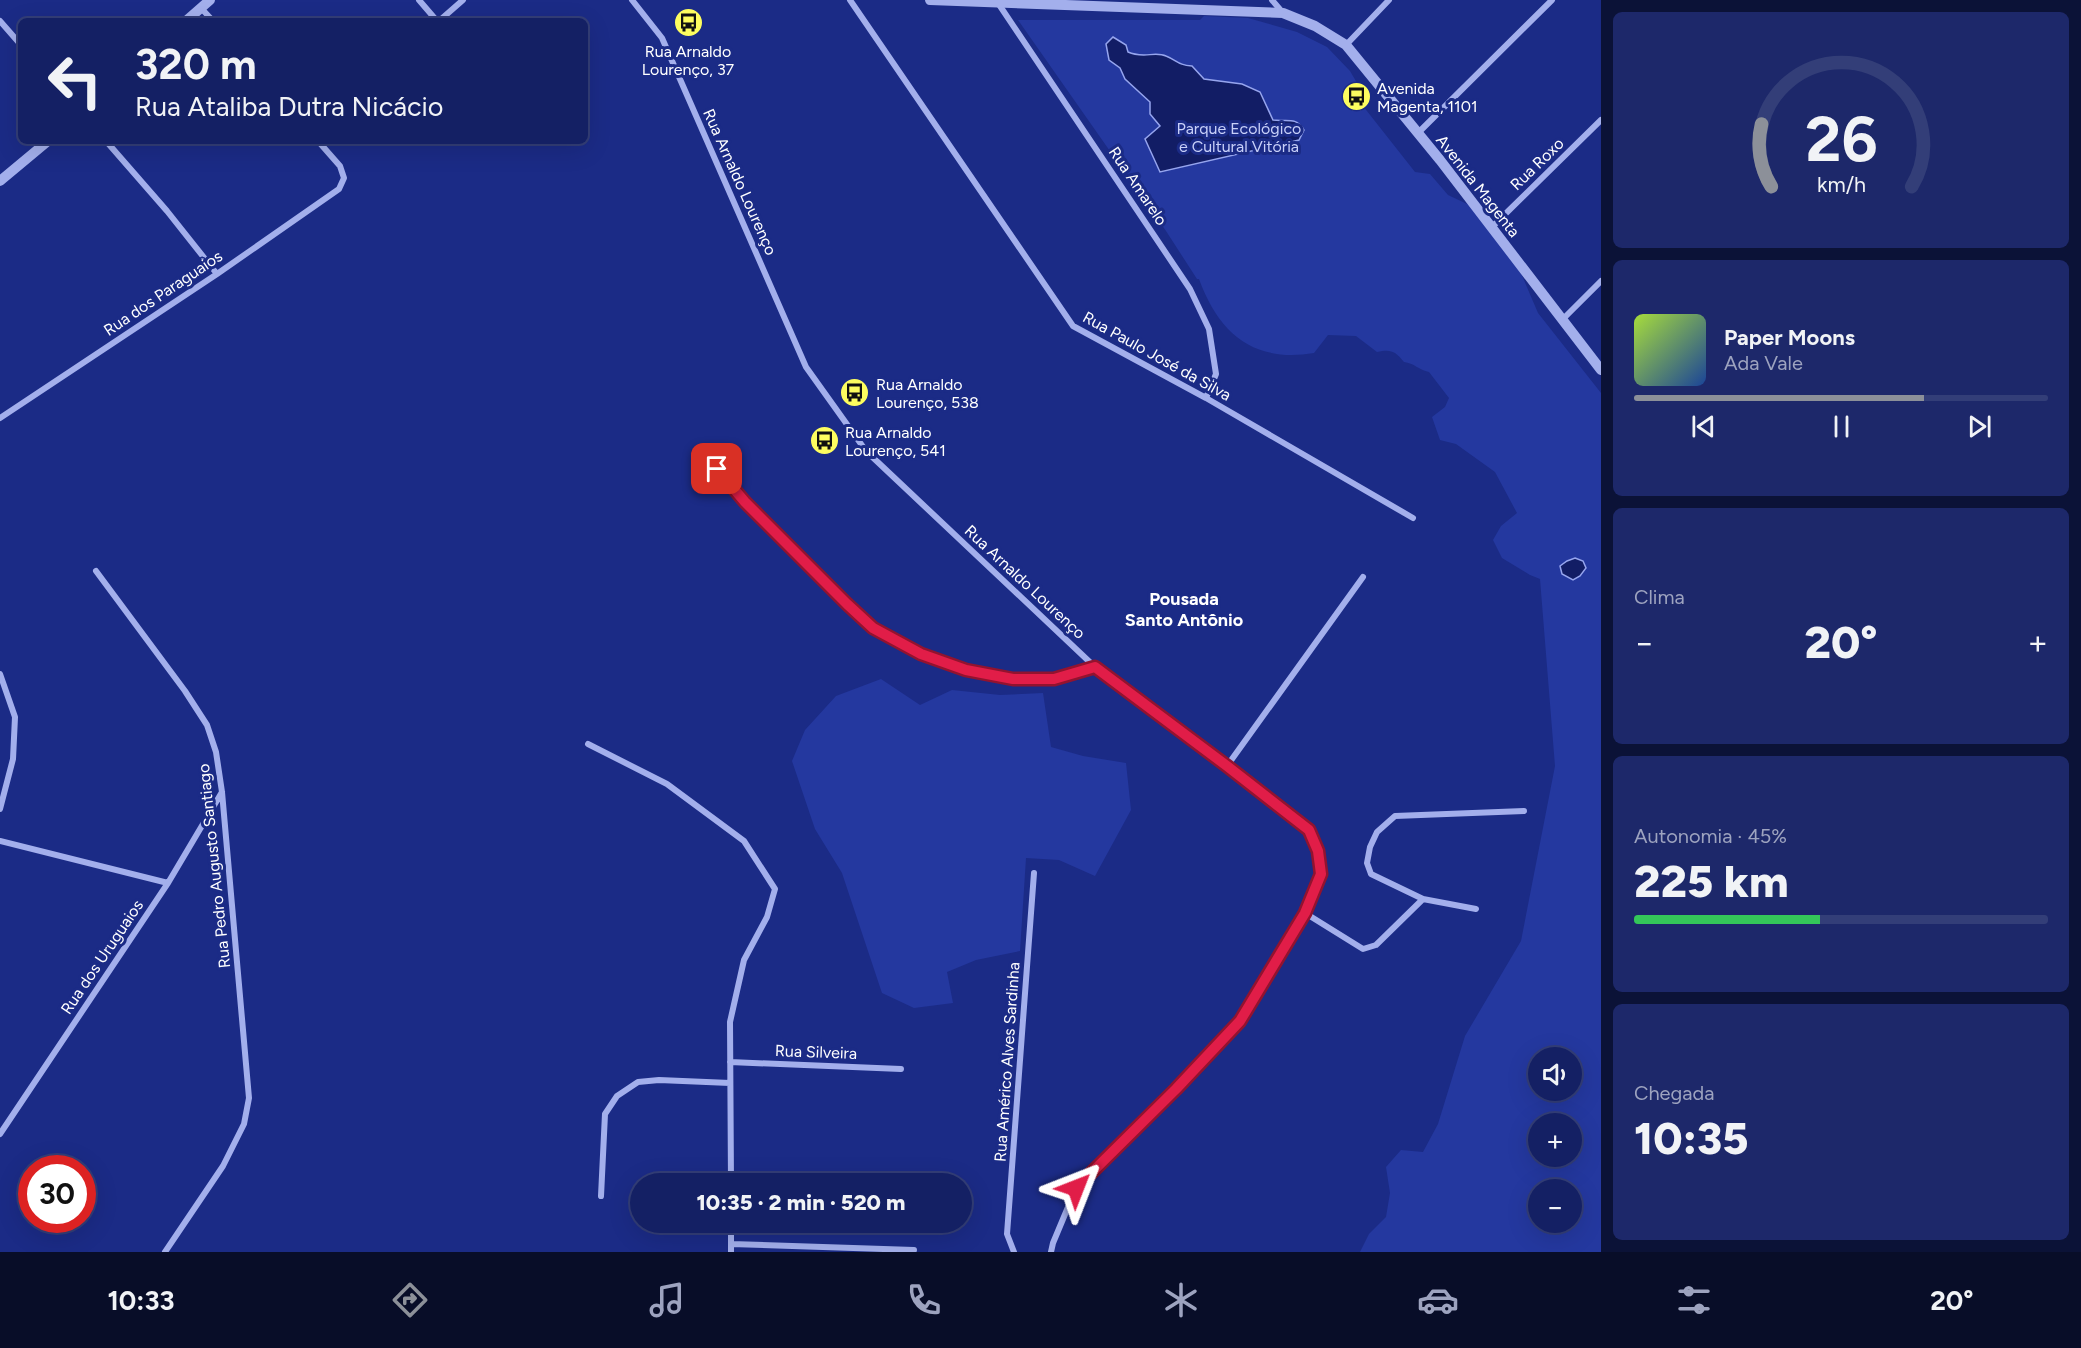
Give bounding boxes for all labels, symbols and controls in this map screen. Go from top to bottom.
bus stop icon: Rua Arnaldo Lourenço, 37 [672,7,704,39]
text: 320 m [135,39,257,90]
icon: left [36,42,114,120]
place label: Rua Arnaldo Lourenço, 37 [642,42,735,79]
place label: Avenida Magenta, 1101 [1377,79,1478,116]
bus stop icon: Avenida Magenta, 1101 [1340,81,1372,113]
text: Rua Ataliba Dutra Nicácio [135,90,444,123]
text: 26 [1805,102,1877,177]
street label: Rua Arnaldo Lourenço [699,106,781,258]
park label: Parque Ecológico e Cultural Vitória [1177,119,1301,156]
street label: Avenida Magenta [1432,131,1524,241]
street label: Rua Roxo [1506,134,1568,194]
street label: Rua Amarelo [1105,143,1171,229]
text: km/h [1817,172,1865,197]
street label: Rua dos Paraguaios [100,246,226,340]
street label: Rua Paulo José da Silva [1080,307,1234,405]
text: Paper Moons [1724,324,1855,351]
text: Ada Vale [1724,351,1803,375]
place label: Rua Arnaldo Lourenço, 538 [876,375,979,412]
bus stop icon: Rua Arnaldo Lourenço, 538 [839,377,871,409]
icon: previous [1687,410,1720,443]
icon: pause [1825,410,1858,443]
icon: next [1963,410,1996,443]
place label: Rua Arnaldo Lourenço, 541 [845,423,946,460]
bus stop icon: Rua Arnaldo Lourenço, 541 [808,425,840,457]
pin [691,443,742,494]
icon: arrive [700,452,733,485]
street label: Rua Arnaldo Lourenço [961,521,1089,643]
text: Clima [1634,585,1685,609]
district label: Pousada Santo Antônio [1125,588,1243,631]
text: 20° [1804,615,1878,669]
text: − [1634,623,1655,662]
text: + [2027,623,2048,662]
street label: Rua Pedro Augusto Santiago [194,763,234,969]
text: Autonomia · 45% [1634,824,1787,848]
text: 225 km [1634,854,1789,908]
street label: Rua dos Uruguaios [57,896,147,1018]
street label: Rua Américo Alves Sardinha [991,961,1023,1163]
street label: Rua Silveira [775,1041,857,1063]
map controls [1528,1047,1582,1233]
button: sound [1528,1047,1582,1101]
text: Chegada [1634,1081,1714,1105]
text: 10:35 [1634,1111,1749,1165]
button: + [1528,1113,1582,1167]
speed limit sign: 30 [18,1155,96,1233]
position arrow [1044,1156,1108,1220]
button: − [1528,1179,1582,1233]
text: 10:35 · 2 min · 520 m [696,1189,906,1216]
icon: directions [389,1279,431,1321]
icon: music [646,1279,688,1321]
icon: phone [903,1279,945,1321]
icon: climate [1160,1279,1202,1321]
icon: car [1417,1279,1459,1321]
icon: filters [1673,1279,1715,1321]
text: 10:33 [107,1284,174,1317]
text: 20° [1930,1284,1973,1317]

